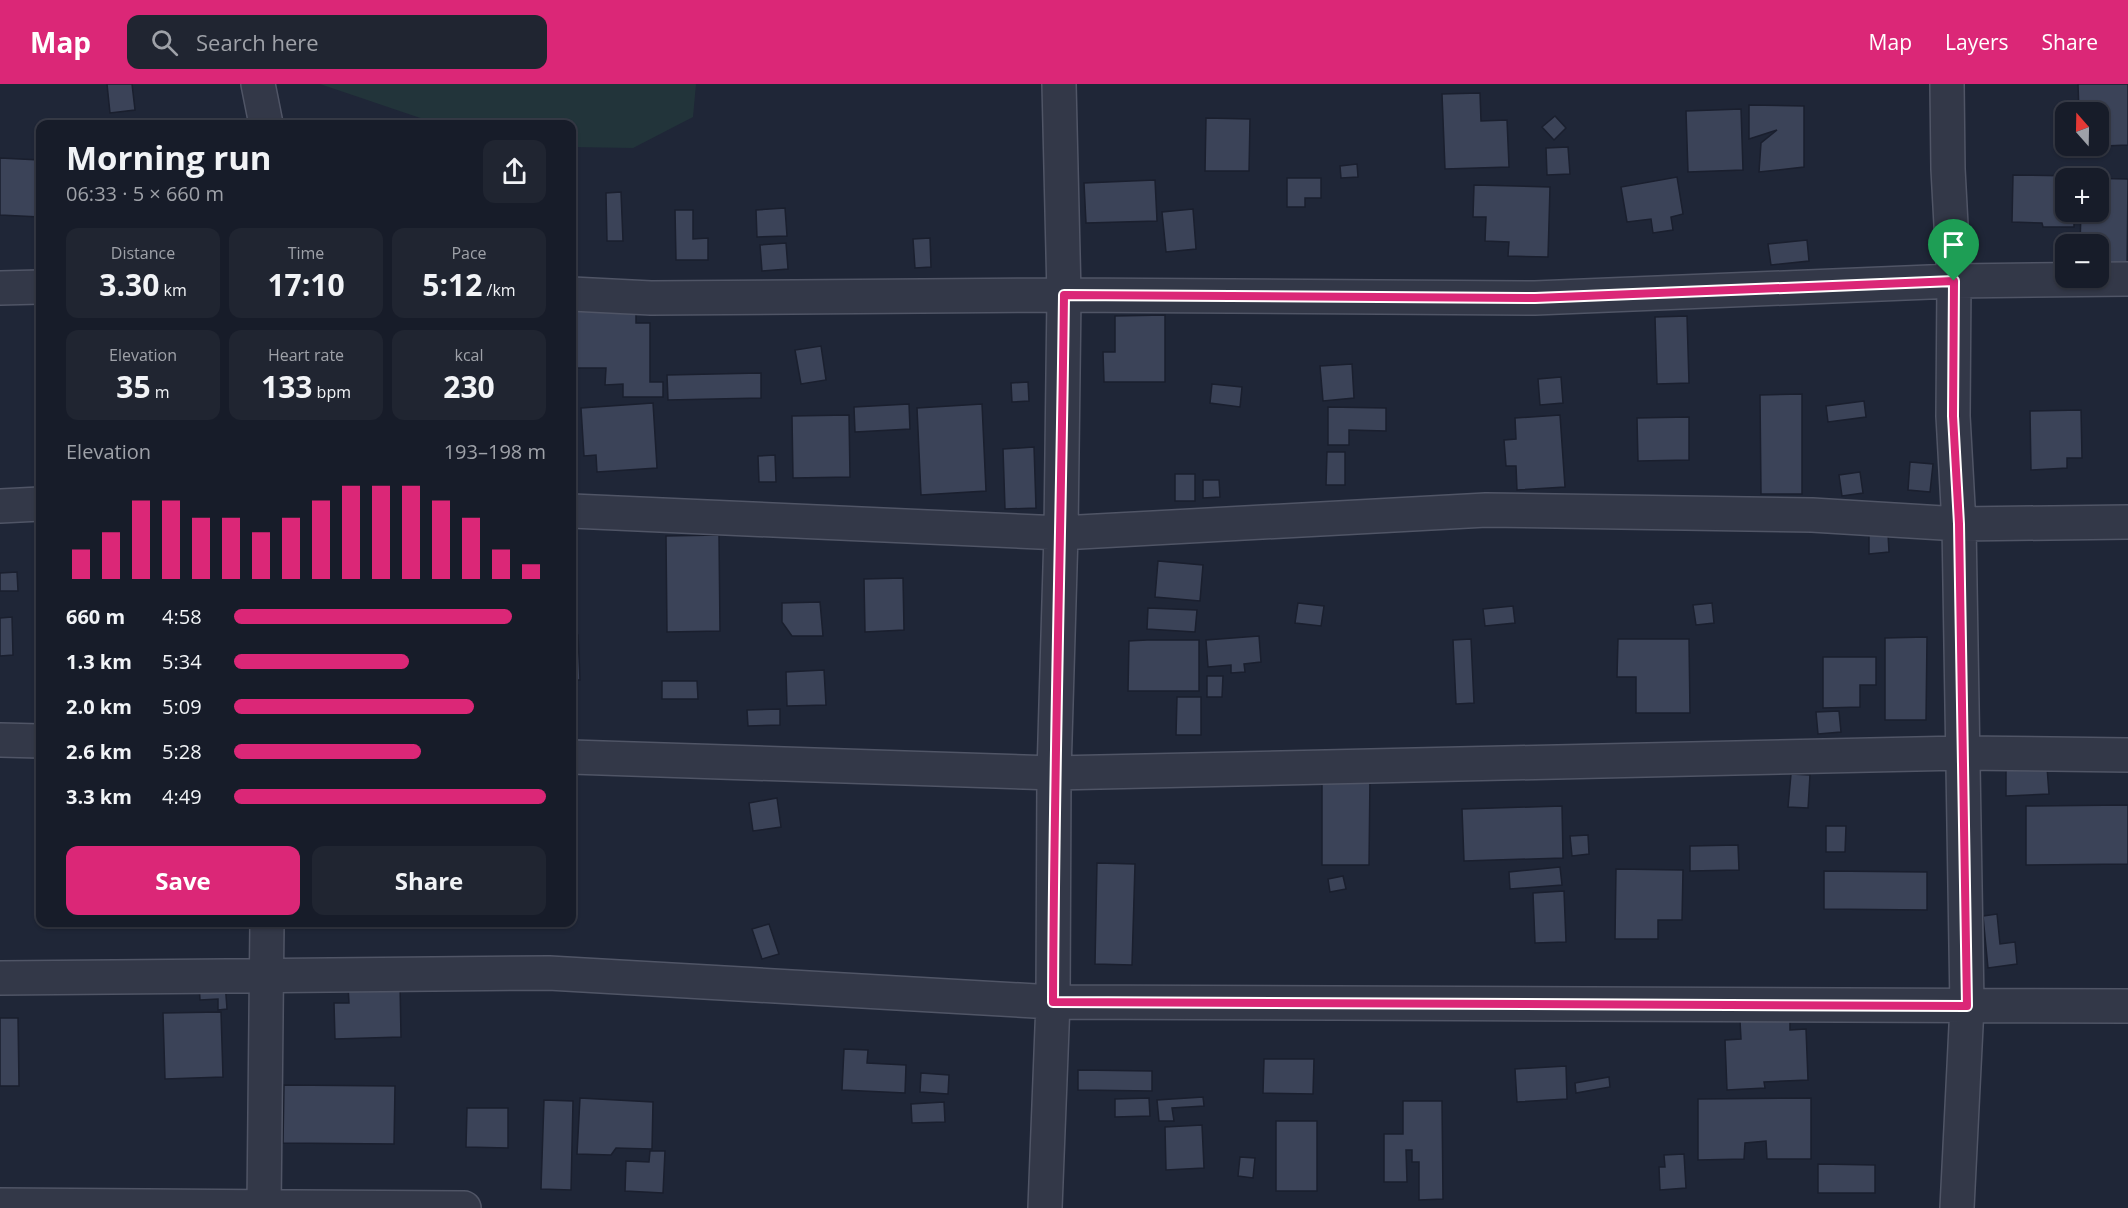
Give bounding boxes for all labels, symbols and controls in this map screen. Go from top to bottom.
search box [127,15,547,69]
text: Map [30,23,91,61]
icon: search [148,26,181,59]
text: Search here [196,27,319,57]
text: Map [1869,28,1912,56]
text: Layers [1945,28,2009,56]
text: Share [2042,28,2098,56]
north arrow [2055,102,2109,156]
map controls [2055,102,2109,288]
text: Morning run [66,135,272,180]
button: share [483,140,546,203]
button: + [2055,168,2109,222]
text: 06:33 · 5 × 660 m [66,180,224,207]
pin [1928,219,1979,281]
icon: arrive [1937,228,1970,261]
button: − [2055,234,2109,288]
text: Distance [111,242,175,264]
text: Time [288,242,324,264]
text: Pace [451,242,487,264]
text: 3.30 [99,264,159,305]
text: 17:10 [267,264,345,305]
text: 5:12 [422,264,482,305]
text: km [159,279,187,301]
text: /km [482,279,516,301]
text: Elevation [109,344,177,366]
text: Heart rate [268,344,344,366]
text: kcal [455,344,484,366]
text: 35 [116,366,151,407]
text: 133 [261,366,312,407]
text: 230 [443,366,495,407]
text: m [151,381,170,403]
text: bpm [312,381,351,403]
text: Elevation [66,438,151,465]
text: 193–198 m [444,438,546,465]
text: 660 m [66,603,125,630]
text: 4:58 [162,603,202,630]
text: 1.3 km [66,648,132,675]
text: 5:34 [162,648,202,675]
text: 2.0 km [66,693,132,720]
text: 5:09 [162,693,202,720]
text: 2.6 km [66,738,132,765]
text: 5:28 [162,738,202,765]
text: 3.3 km [66,783,132,810]
text: 4:49 [162,783,202,810]
button: Save [66,846,300,915]
button: Share [312,846,546,915]

